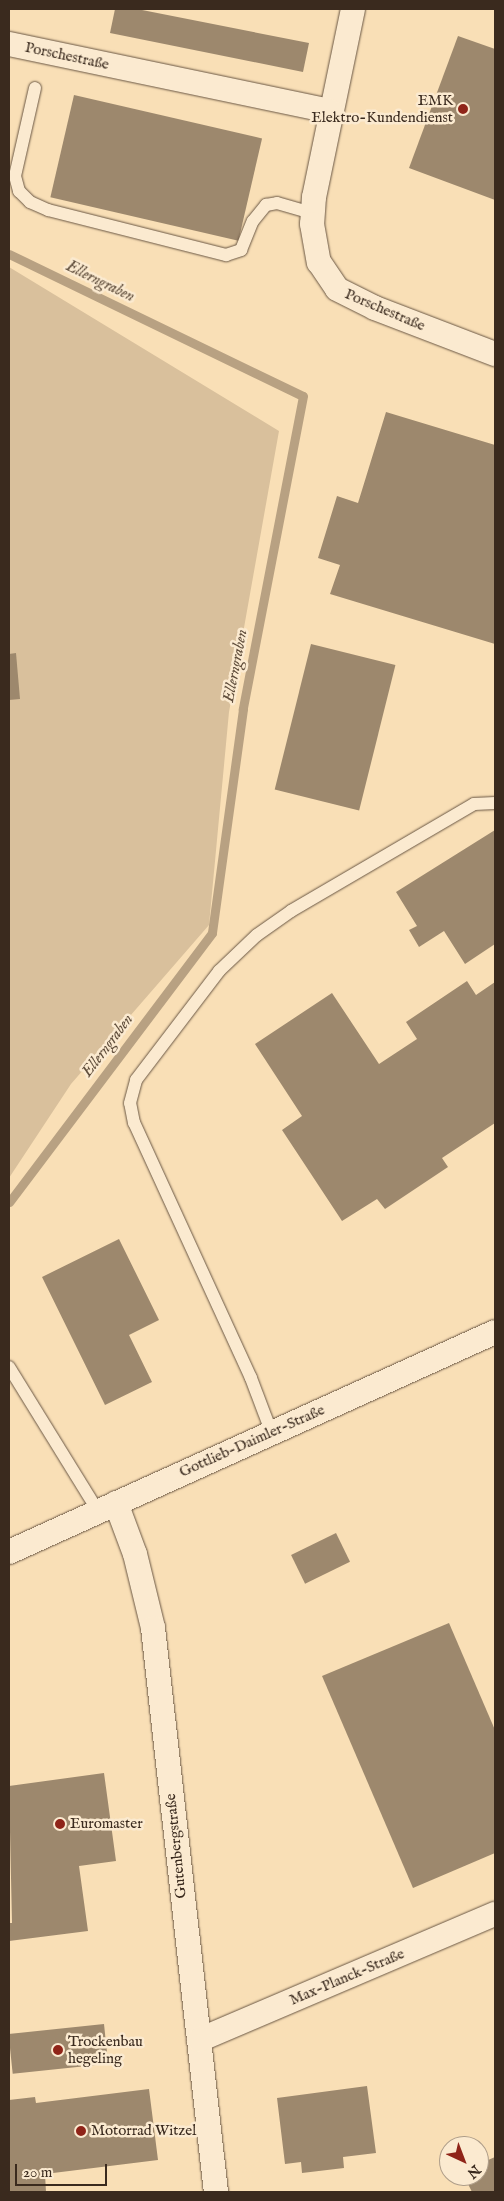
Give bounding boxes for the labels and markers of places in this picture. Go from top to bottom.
place label: EMK Elektro-Kundendienst [311,91,453,126]
marker: EMK Elektro-Kundendienst [457,103,469,115]
place label: Euromaster [70,1815,143,1833]
marker: Euromaster [54,1818,66,1830]
place label: Trockenbau hegeling [68,2032,143,2067]
marker: Trockenbau hegeling [52,2044,64,2056]
place label: Motorrad Witzel [91,2122,196,2140]
marker: Motorrad Witzel [75,2125,87,2137]

